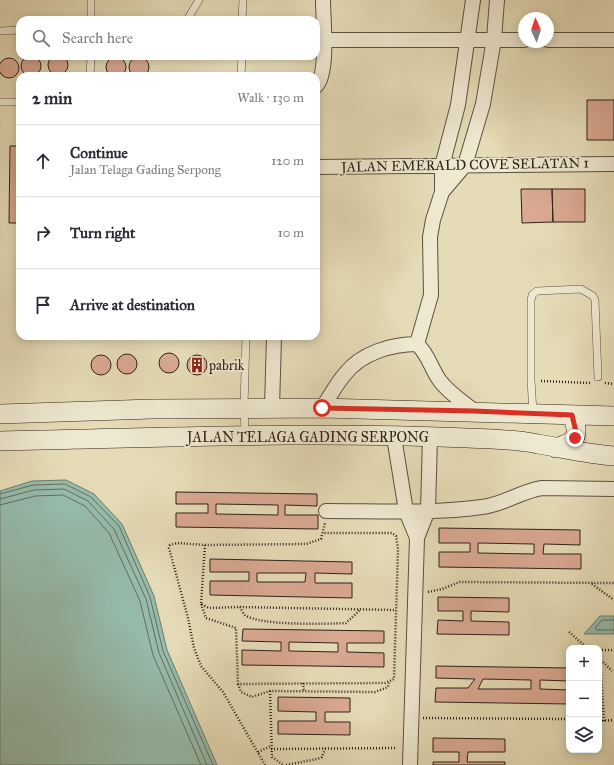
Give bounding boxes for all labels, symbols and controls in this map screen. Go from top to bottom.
north arrow [518,12,554,48]
search box [16,16,320,60]
icon: search [30,27,52,49]
text: Search here [62,29,133,47]
text: 2 min [32,88,72,109]
text: Walk · 130 m [237,90,304,106]
text: Continue [70,144,128,162]
icon: ahead [32,150,54,172]
text: 120 m [271,153,304,169]
street label: JALAN EMERALD COVE SELATAN 1 [339,154,590,177]
text: Jalan Telaga Gading Serpong [70,162,221,178]
icon: right [32,222,54,244]
text: Turn right [70,224,135,242]
text: 10 m [278,225,304,241]
icon: arrive [32,294,54,316]
text: Arrive at destination [70,296,195,314]
building icon: pabrik [188,356,206,374]
place label: pabrik [208,357,245,374]
route start [313,399,331,417]
street label: JALAN TELAGA GADING SERPONG [185,429,429,447]
route end [566,429,584,447]
map controls [566,645,602,753]
button: + [566,645,602,681]
button: − [566,681,602,717]
button: layers [566,717,602,753]

